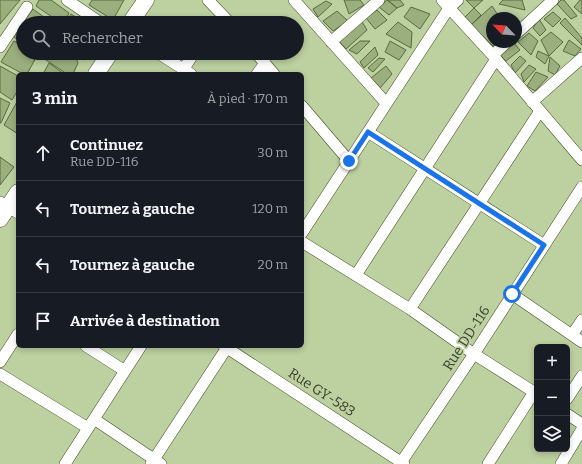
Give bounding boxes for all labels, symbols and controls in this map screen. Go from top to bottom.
north arrow [486,12,522,48]
search box [16,16,304,60]
icon: search [30,27,52,49]
text: Rechercher [62,29,143,47]
text: 3 min [32,88,77,109]
text: À pied · 170 m [207,91,288,106]
text: Continuez [70,136,143,154]
icon: ahead [32,142,54,164]
text: 30 m [257,145,288,160]
route end [340,152,358,170]
text: Rue DD-116 [70,154,138,169]
icon: left [32,198,54,220]
text: Tournez à gauche [70,200,195,218]
text: 120 m [252,201,288,216]
icon: left [32,254,54,276]
text: Tournez à gauche [70,256,195,274]
text: 20 m [258,257,288,272]
route start [503,285,521,303]
street label: Rue DD-116 [439,303,494,374]
icon: arrive [32,310,54,332]
text: Arrivée à destination [70,312,220,330]
map controls [534,344,570,452]
button: + [534,344,570,380]
street label: Rue GY-583 [285,365,358,420]
button: − [534,380,570,416]
button: layers [534,416,570,452]

